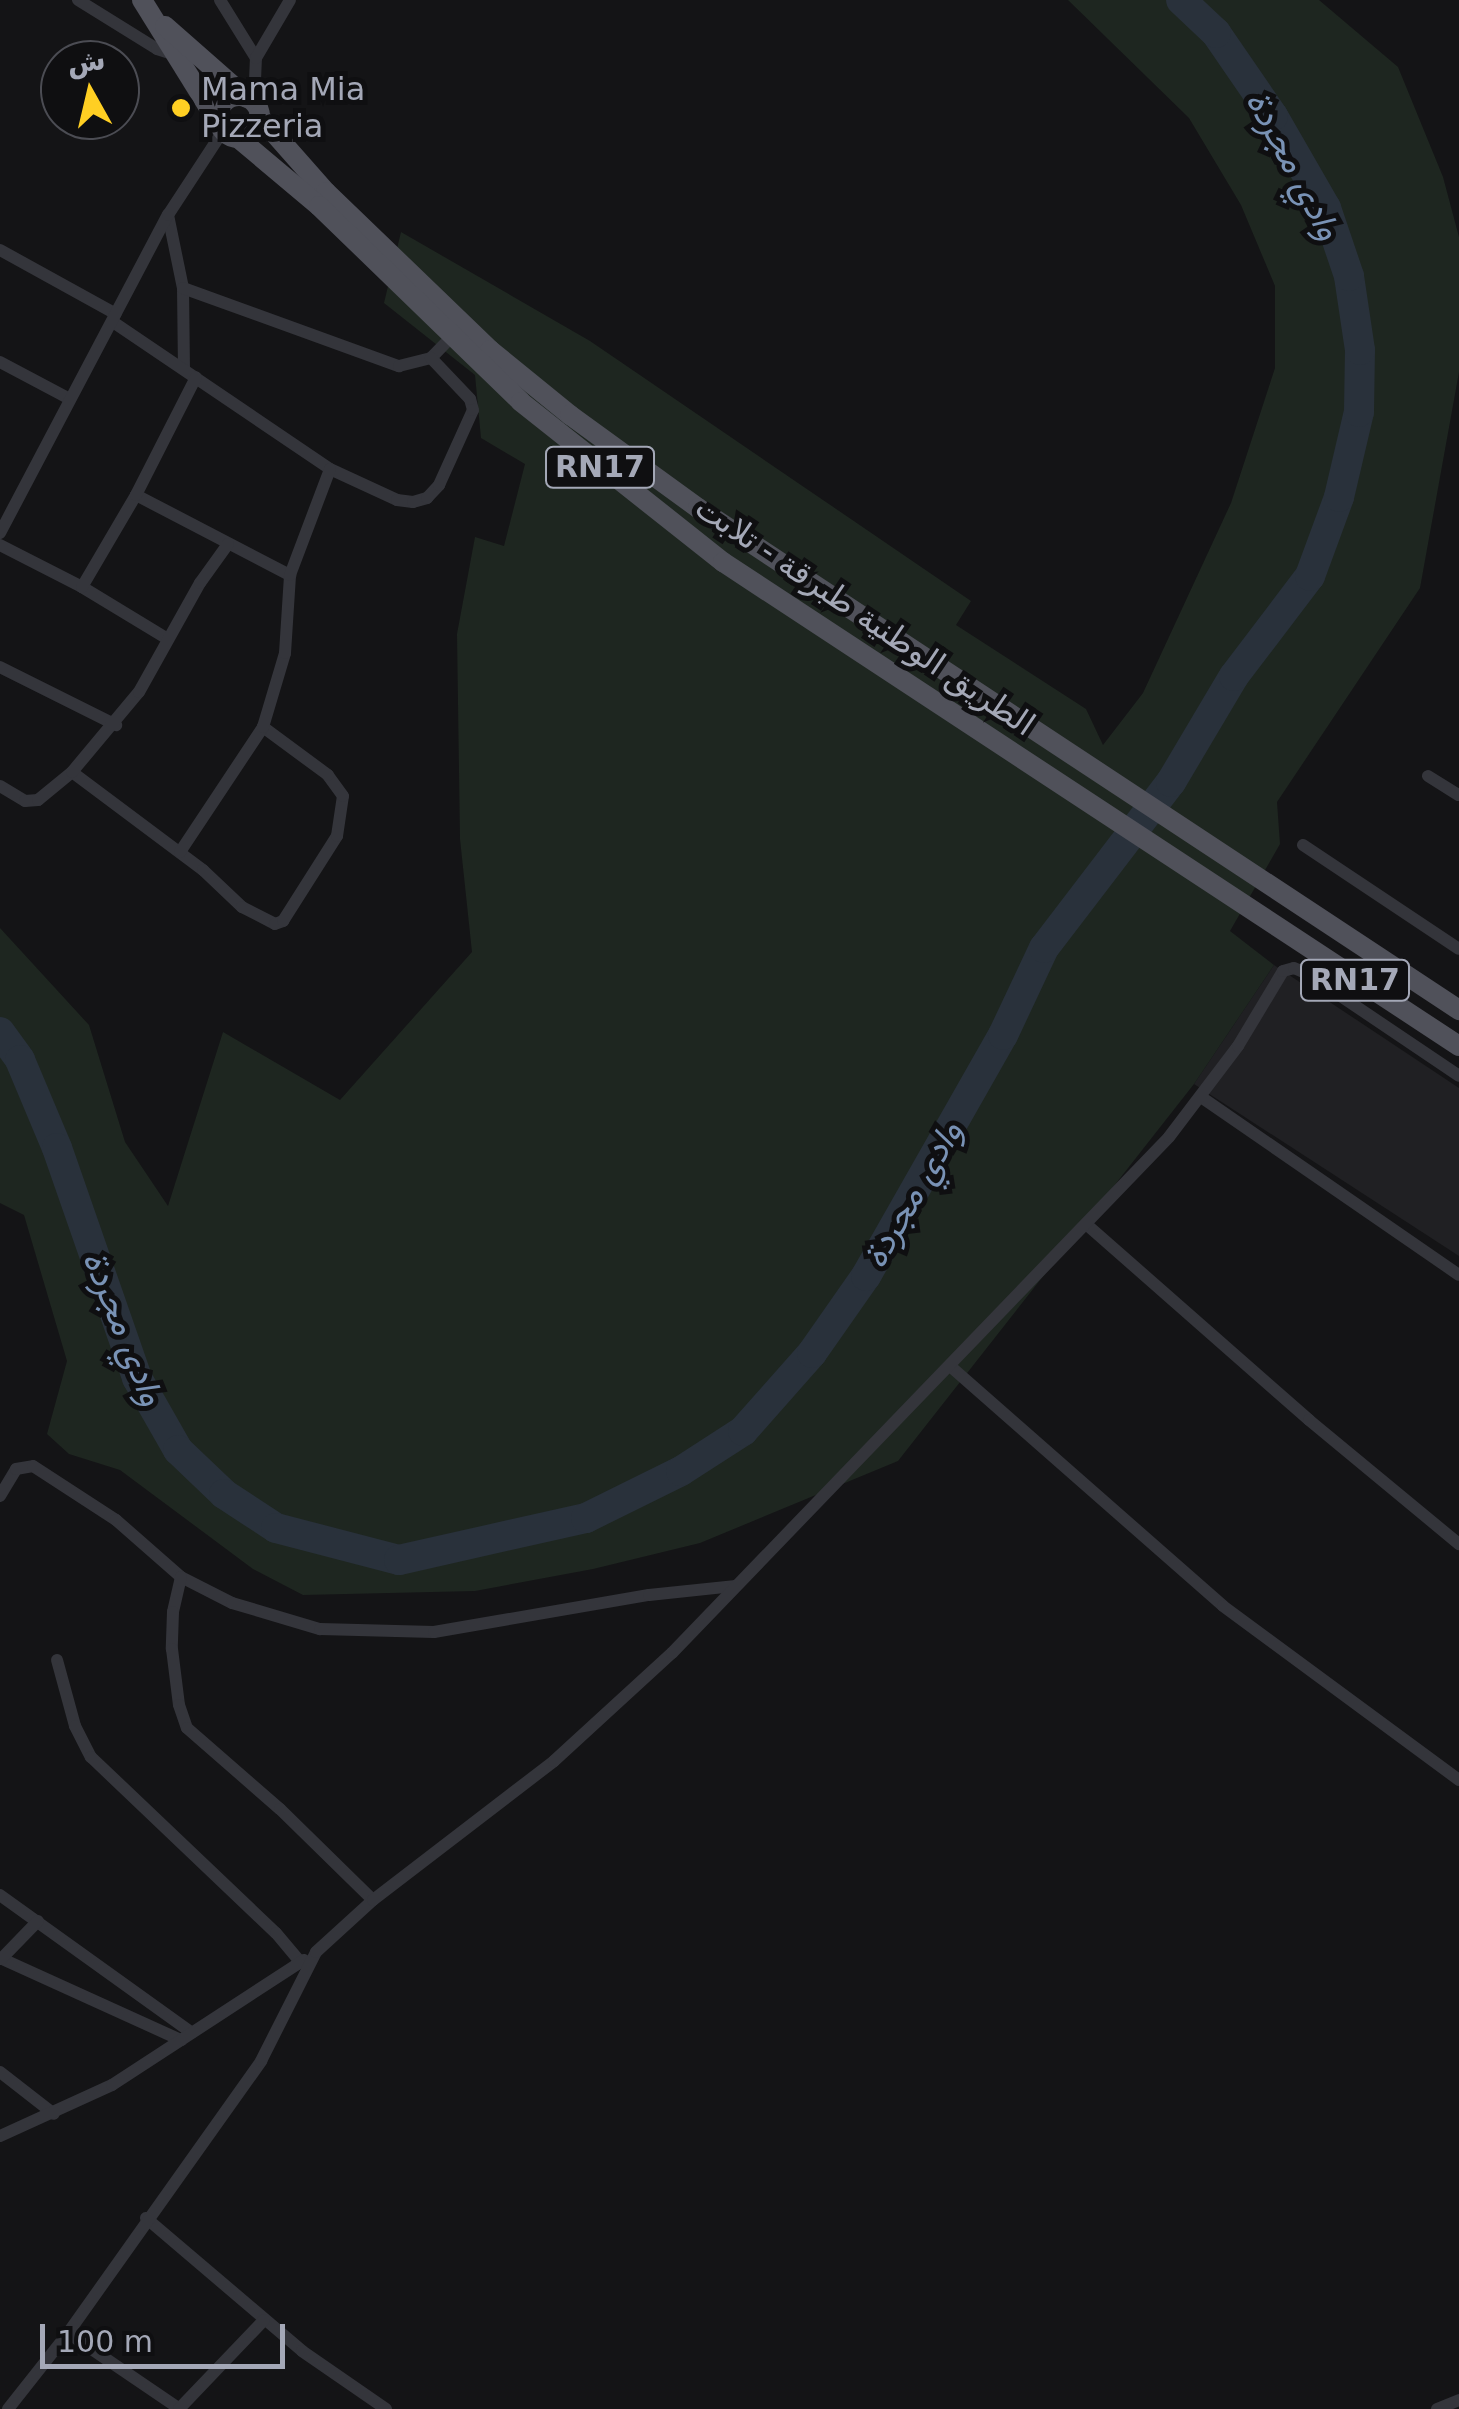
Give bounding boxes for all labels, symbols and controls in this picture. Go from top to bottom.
north arrow [40,40,140,140]
text: ش [65,43,107,81]
place label: Mama Mia Pizzeria [201,71,365,146]
water label: وادي مجردة [1237,83,1351,247]
marker: Mama Mia Pizzeria [170,97,192,119]
road number: RN17 [545,442,655,492]
street label: الطريق الوطنية طبرقة - تلابت [688,488,1042,744]
road number: RN17 [1300,955,1410,1005]
water label: وادي مجردة [853,1113,971,1275]
water label: وادي مجردة [74,1245,174,1411]
scale bar [45,2304,290,2366]
text: 100 m [57,2324,153,2359]

